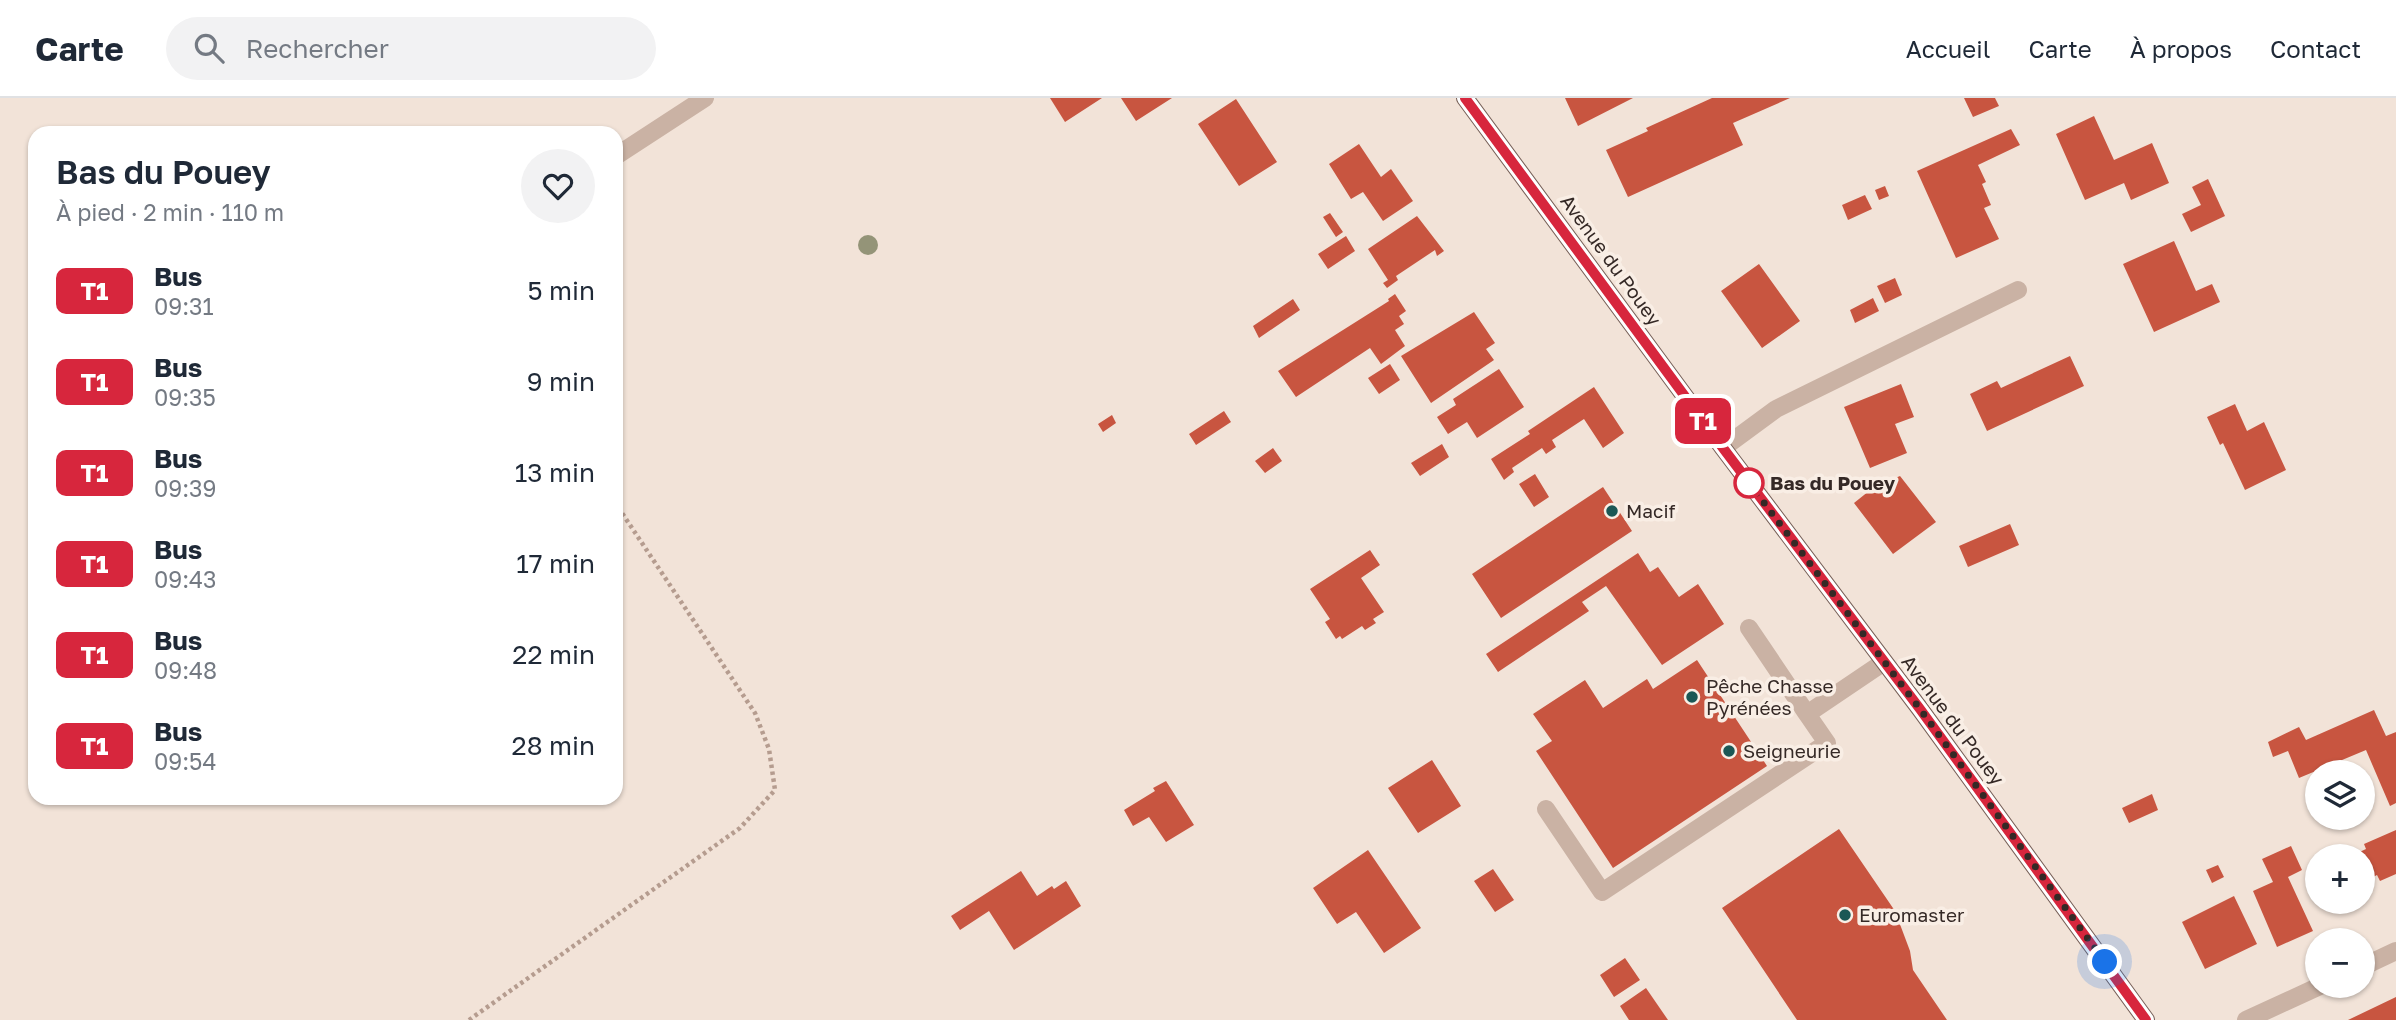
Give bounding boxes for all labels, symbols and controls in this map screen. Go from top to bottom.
search box [166,17,656,80]
text: Carte [35,29,124,68]
icon: search [190,29,228,67]
text: Rechercher [246,33,389,64]
text: Accueil [1906,34,1990,63]
text: Carte [2028,34,2092,63]
text: À propos [2130,34,2232,63]
text: Contact [2270,34,2361,63]
button: heart [521,149,595,223]
text: Bas du Pouey [56,152,271,191]
street label: Avenue du Pouey [1556,190,1667,330]
text: À pied · 2 min · 110 m [56,198,284,226]
text: Bus [154,261,202,292]
text: 5 min [527,275,595,306]
text: T1 [81,276,108,305]
text: 09:31 [154,292,214,320]
text: Bus [154,352,202,383]
text: 9 min [527,366,595,397]
text: T1 [81,367,108,396]
text: 09:35 [154,383,216,411]
line badge: T1 [1672,398,1734,444]
text: T1 [1689,406,1717,435]
text: Bus [154,443,202,474]
text: 13 min [515,457,595,488]
text: T1 [81,458,108,487]
marker: Bas du Pouey [1734,468,1764,498]
place label: Bas du Pouey [1770,471,1896,494]
text: 09:39 [154,474,216,502]
place label: Macif [1626,499,1676,522]
marker: Macif [1604,503,1620,519]
text: Bus [154,534,202,565]
text: 17 min [516,548,595,579]
text: T1 [81,549,108,578]
text: 09:43 [154,565,217,593]
text: Bus [154,625,202,656]
text: 22 min [512,639,595,670]
text: T1 [81,640,108,669]
street label: Avenue du Pouey [1897,650,2010,789]
text: 09:48 [154,656,217,684]
place label: Pêche Chasse Pyrénées [1706,674,1834,719]
marker: Pêche Chasse Pyrénées [1684,689,1700,705]
text: Bus [154,716,202,747]
text: 28 min [512,730,595,761]
text: T1 [81,731,108,760]
place label: Seigneurie [1743,739,1841,762]
marker: Seigneurie [1721,743,1737,759]
text: 09:54 [154,747,216,775]
map controls [2305,760,2375,998]
button: layers [2305,760,2375,830]
button: + [2305,844,2375,914]
place label: Euromaster [1859,903,1965,926]
marker: Euromaster [1837,907,1853,923]
button: − [2305,928,2375,998]
your location [2087,944,2122,979]

